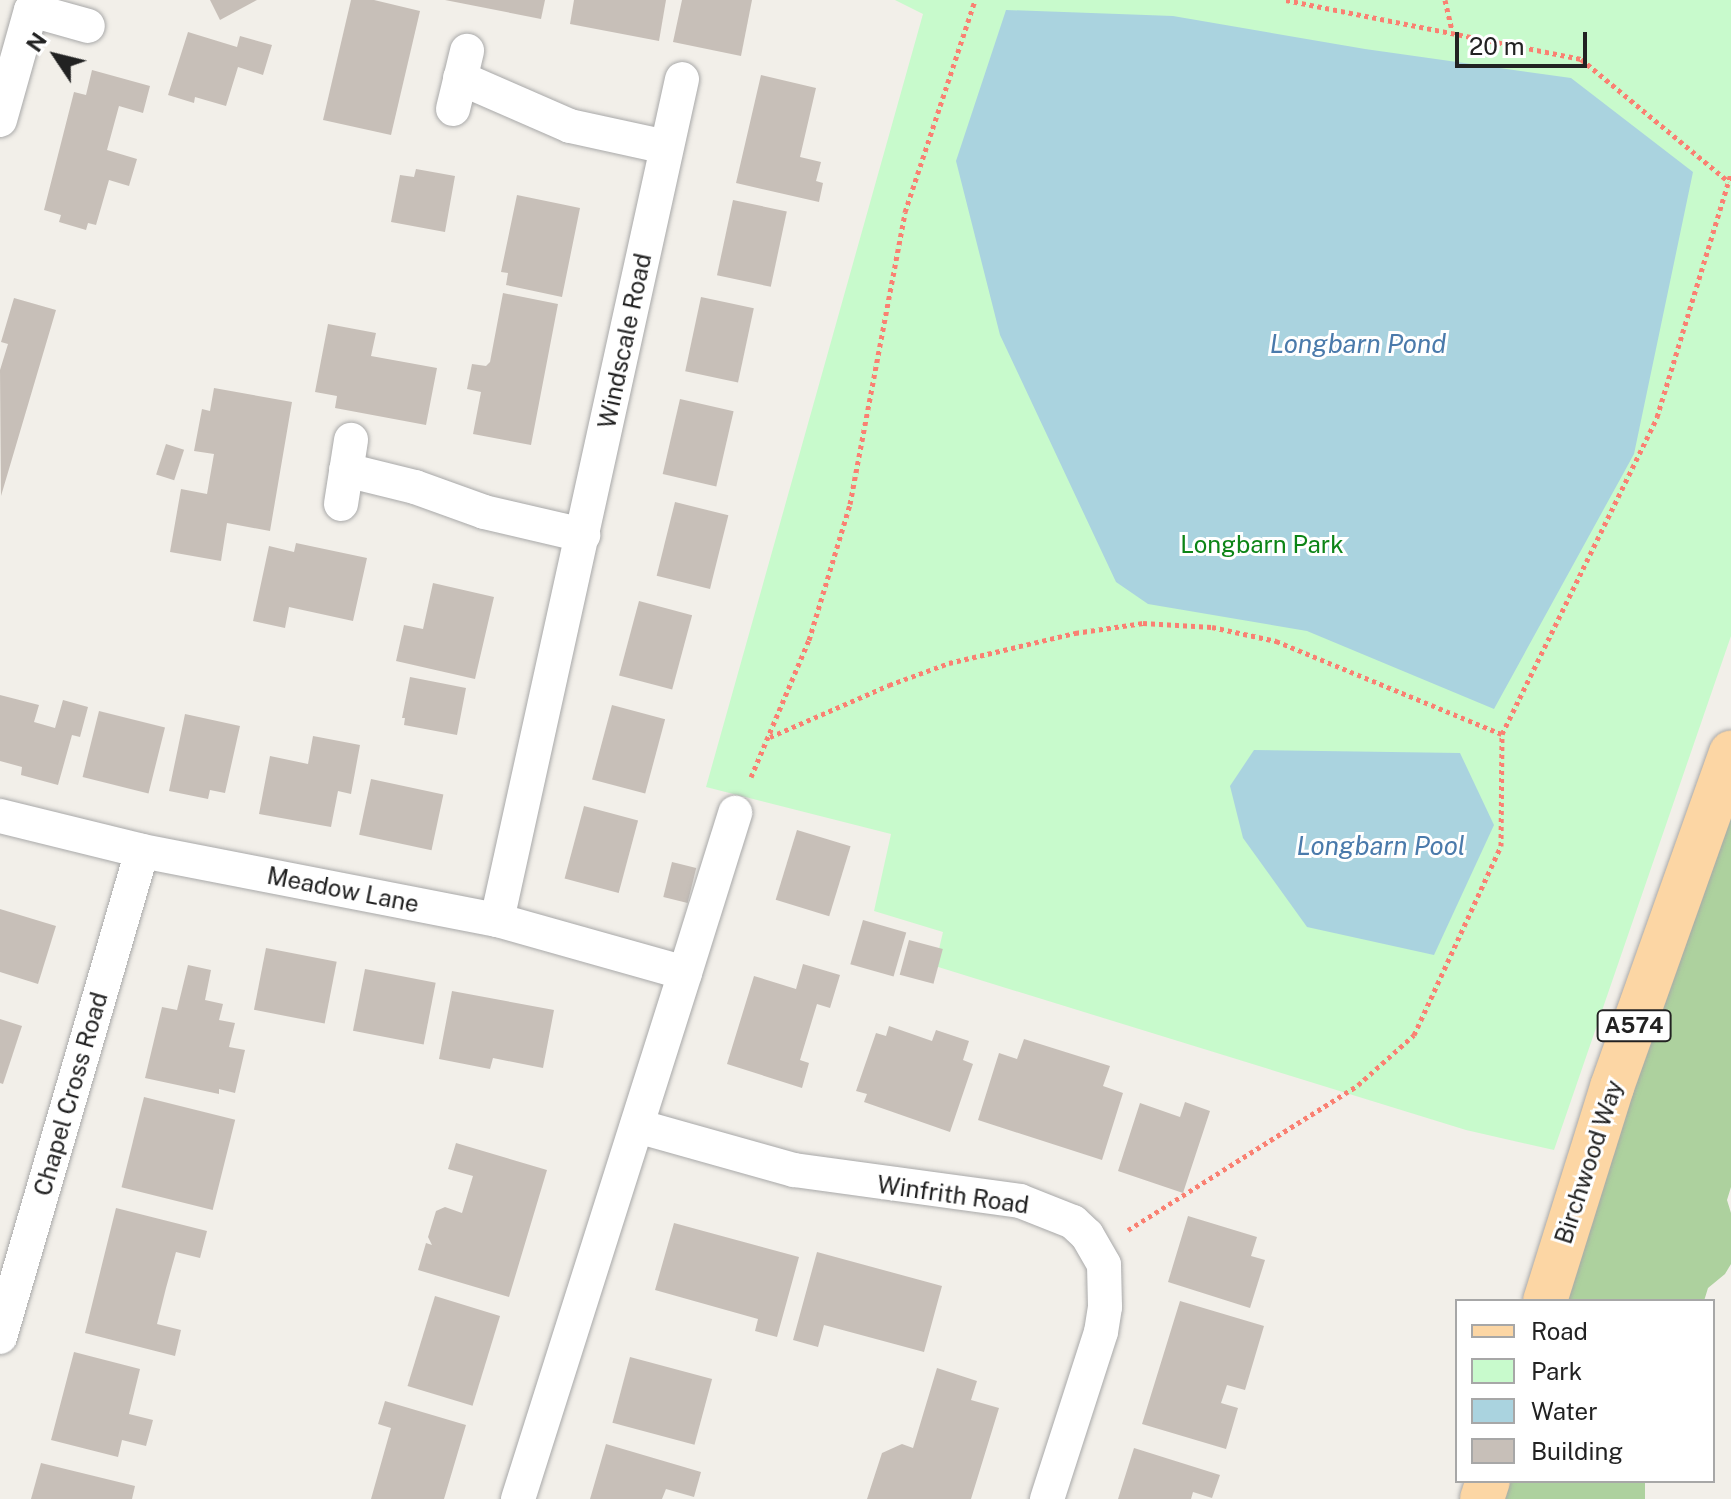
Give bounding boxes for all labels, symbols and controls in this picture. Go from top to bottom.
north arrow [16,16,96,96]
scale bar [1459,16,1591,66]
text: N [21,28,52,57]
text: 20 m [1469,32,1525,60]
street label: Windscale Road [592,251,658,431]
water label: Longbarn Pond [1270,328,1446,360]
park label: Longbarn Park [1180,531,1344,559]
water label: Longbarn Pool [1297,830,1465,862]
street label: Meadow Lane [265,861,421,919]
street label: Chapel Cross Road [28,989,114,1199]
road number: A574 [1596,1008,1672,1044]
street label: Birchwood Way [1549,1076,1629,1248]
street label: Winfrith Road [875,1170,1031,1220]
legend [1455,1299,1715,1483]
text: Road [1531,1317,1588,1345]
text: Park [1531,1357,1582,1385]
text: Water [1531,1397,1598,1425]
text: Building [1531,1437,1623,1465]

